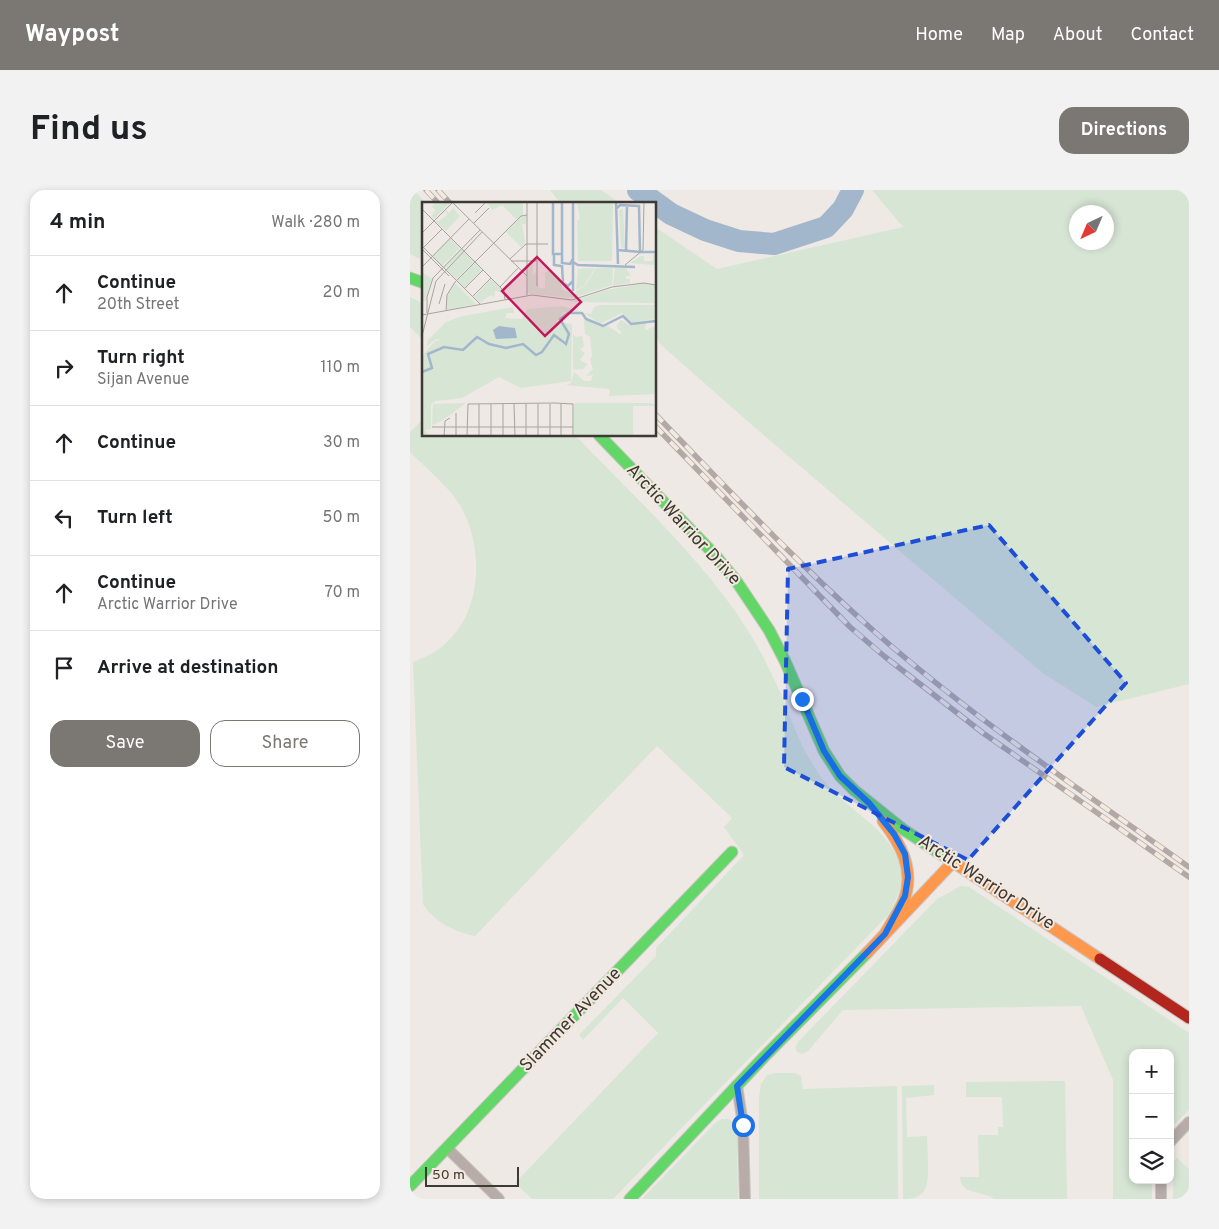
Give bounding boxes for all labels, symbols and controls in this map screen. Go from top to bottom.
text: Waypost [25,20,119,50]
text: Home [915,24,963,47]
text: Map [991,24,1025,47]
text: About [1053,24,1102,47]
text: Contact [1130,24,1194,47]
button: Directions [1059,107,1189,154]
text: Find us [30,108,148,152]
inset map [422,202,656,436]
north arrow [1069,205,1114,250]
text: 4 min [50,209,106,236]
text: Walk · 280 m [271,213,360,233]
text: Continue [97,271,176,295]
icon: ahead [50,279,78,307]
text: 20 m [323,283,360,303]
text: 20th Street [97,295,180,315]
text: Turn right [97,346,185,370]
icon: right [50,354,78,382]
text: 110 m [320,358,360,378]
text: Sijan Avenue [97,370,189,390]
icon: ahead [50,429,78,457]
text: Continue [97,431,176,455]
text: 30 m [323,433,360,453]
street label: Arctic Warrior Drive [621,459,745,591]
icon: left [50,504,78,532]
text: Turn left [97,506,173,530]
text: 50 m [323,508,360,528]
text: Continue [97,571,176,595]
icon: ahead [50,579,78,607]
text: 70 m [325,583,360,603]
text: Arctic Warrior Drive [97,595,238,615]
icon: arrive [50,654,78,682]
text: Arrive at destination [97,656,278,680]
route end [791,688,814,711]
button: Save [50,720,200,767]
button: Share [210,720,360,767]
street label: Arctic Warrior Drive [913,830,1059,936]
street label: Slammer Avenue [515,963,627,1077]
map controls [1129,1049,1174,1184]
button: + [1129,1049,1174,1094]
button: − [1129,1094,1174,1139]
route start [732,1114,755,1137]
button: layers [1129,1139,1174,1184]
scale bar [425,1164,519,1187]
text: 50 m [432,1167,465,1184]

